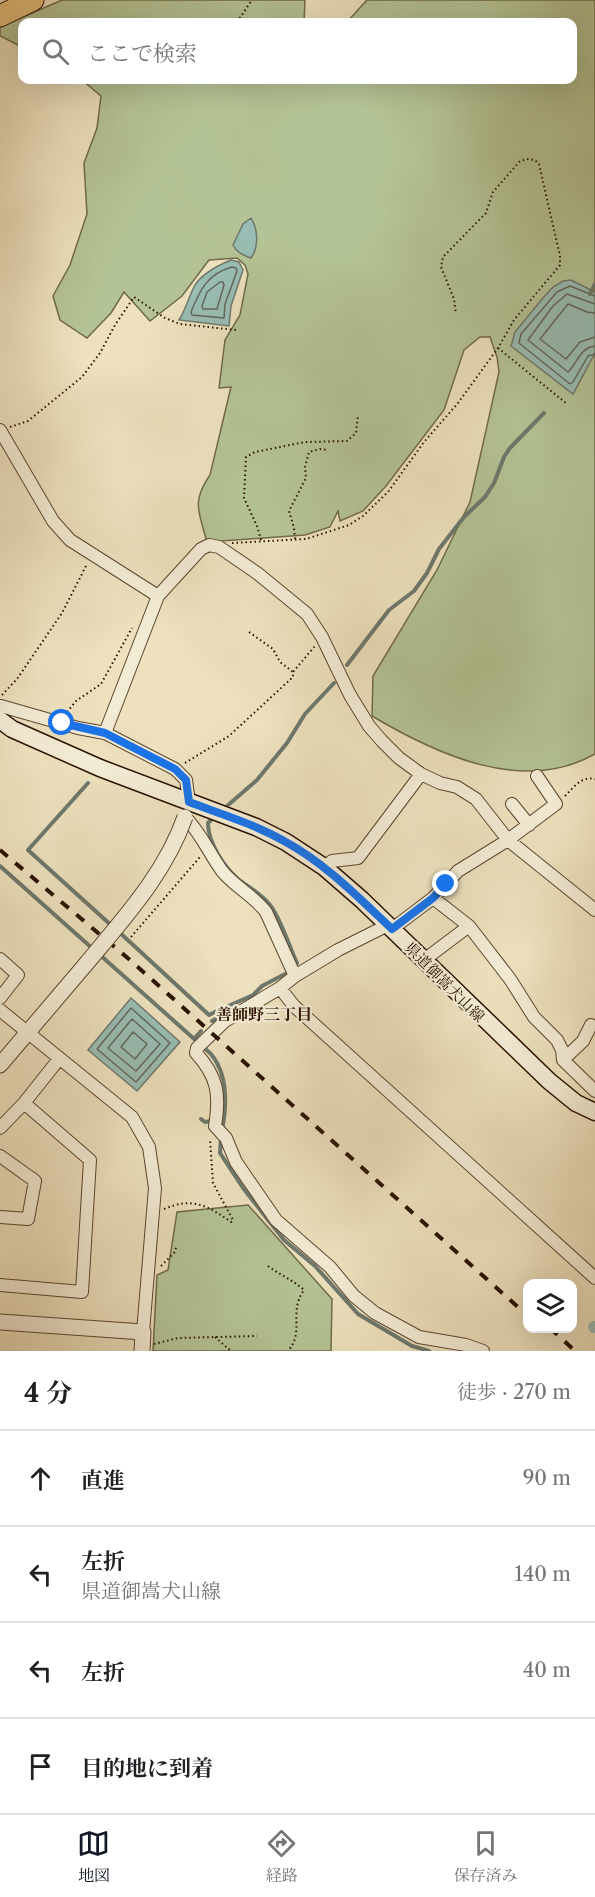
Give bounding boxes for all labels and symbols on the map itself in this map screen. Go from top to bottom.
route start [48,709,74,735]
route end [432,870,458,896]
street label: 県道御嵩犬山線 [401,938,489,1026]
district label: 善師野三丁目 [216,1004,312,1024]

